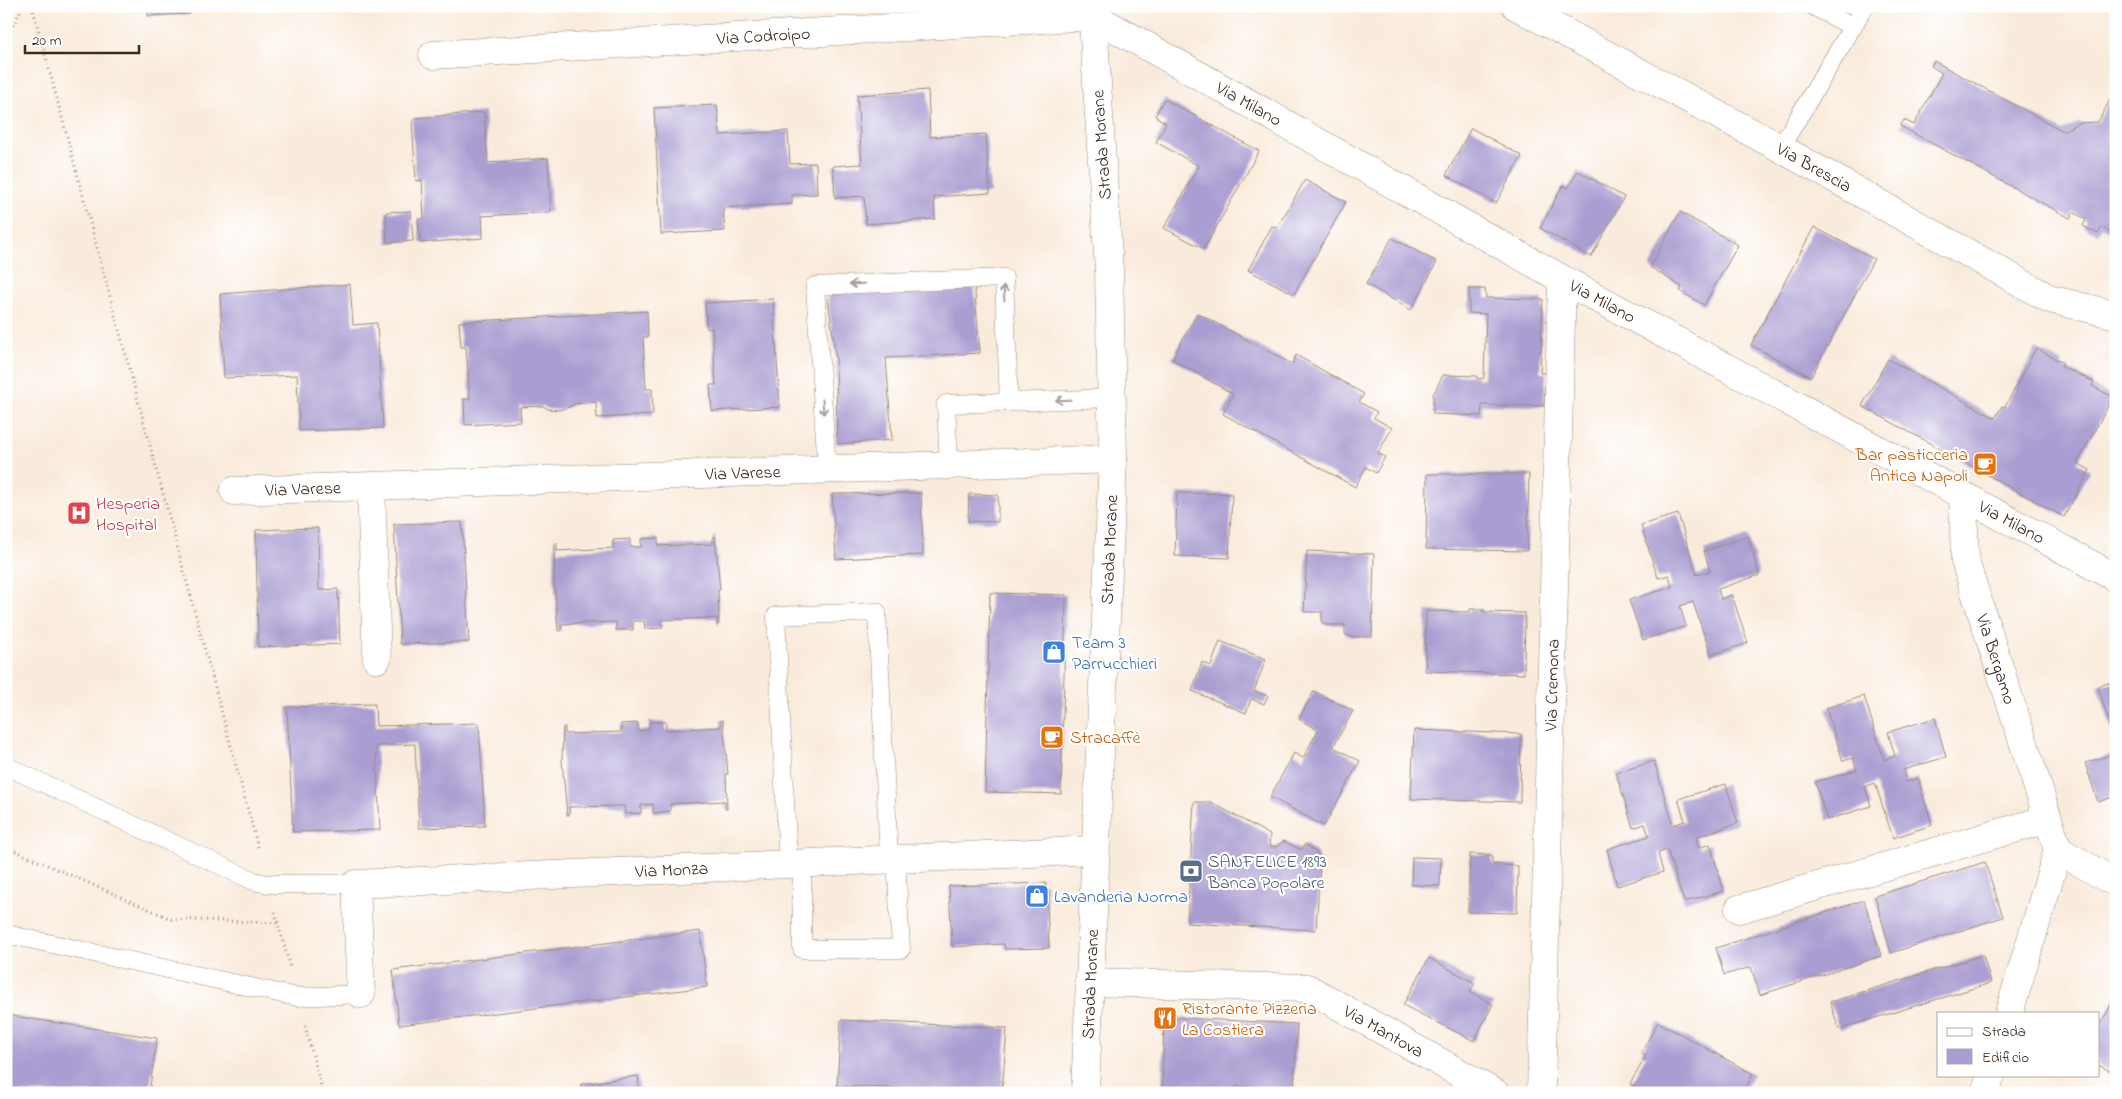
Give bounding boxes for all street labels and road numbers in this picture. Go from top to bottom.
street label: Via Codroipo [715,22,811,53]
street label: Via Milano [1209,76,1286,134]
street label: Strada Morane [1086,88,1120,201]
street label: Via Brescia [1770,137,1856,200]
street label: Via Milano [1563,274,1640,331]
street label: Via Varese [703,460,782,489]
street label: Via Varese [264,476,342,505]
street label: Strada Morane [1096,493,1126,605]
street label: Via Milano [1972,494,2049,552]
street label: Via Bergamo [1968,610,2021,708]
street label: Via Cremona [1539,639,1568,733]
street label: Via Monza [633,857,709,886]
street label: Strada Morane [1076,928,1107,1040]
street label: Via Mantova [1337,999,1428,1066]

